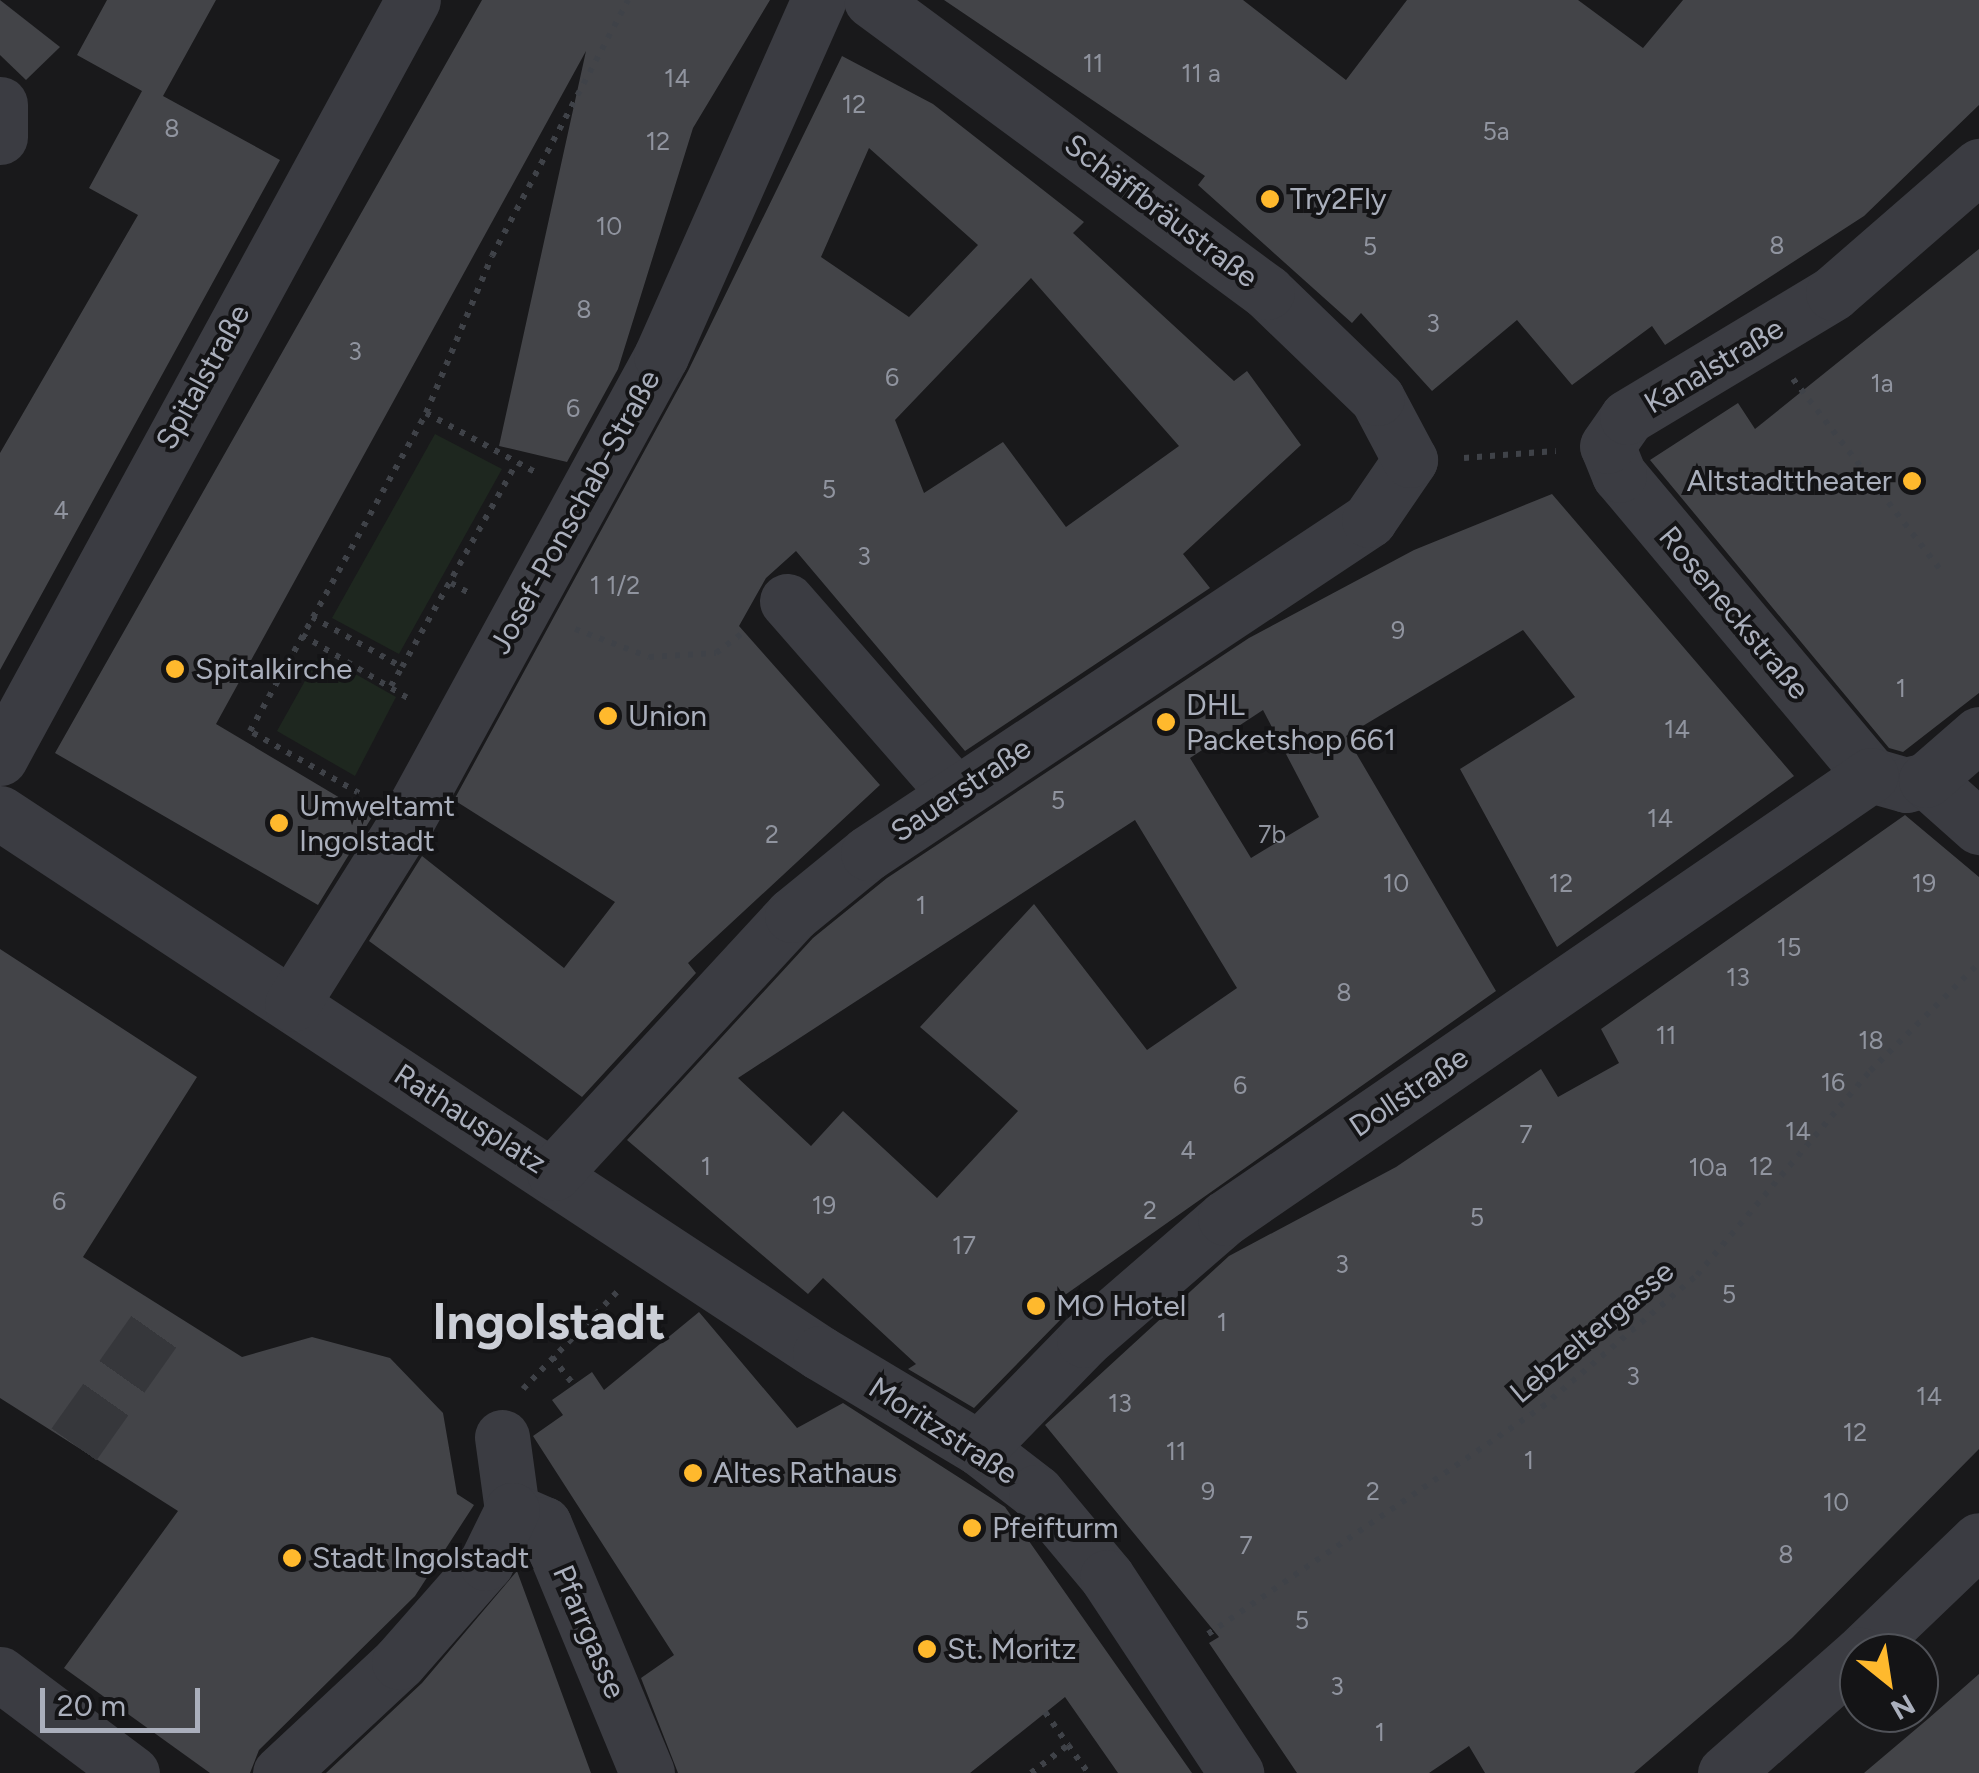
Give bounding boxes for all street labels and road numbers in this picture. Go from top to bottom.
street label: Schäffbräustraße [1057,127,1265,295]
street label: Spitalstraße [148,298,258,456]
street label: Kanalstraße [1638,310,1790,422]
street label: Josef-Ponschab-Straße [482,364,668,660]
street label: Roseneckstraße [1651,519,1817,707]
street label: Sauerstraße [884,730,1038,850]
street label: Dollstraße [1343,1039,1475,1145]
street label: Rathausplatz [387,1057,553,1181]
street label: Lebzeltergasse [1503,1253,1681,1411]
street label: Moritzstraße [862,1370,1024,1492]
street label: Pfarrgasse [545,1560,633,1704]

